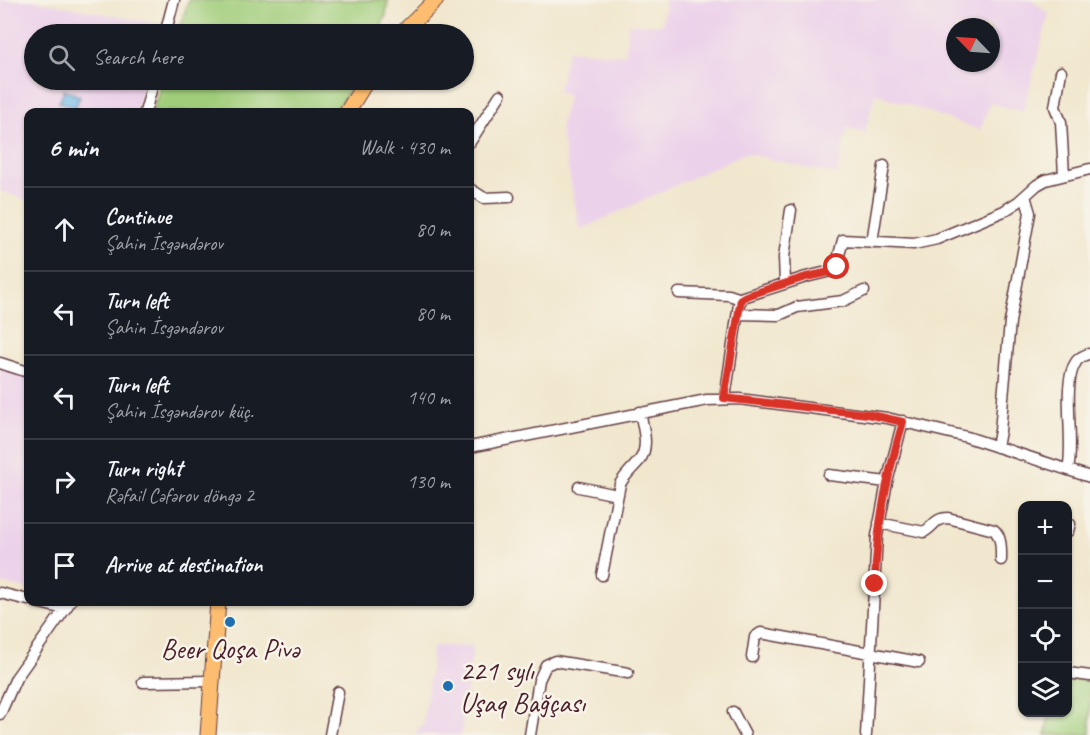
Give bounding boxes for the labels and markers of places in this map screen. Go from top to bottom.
marker: Beer Qoşa Pivə [223,615,237,629]
place label: Beer Qoşa Pivə [161,631,301,666]
place label: 221 sylı Uşaq Bağçası [460,653,587,720]
marker: 221 sylı Uşaq Bağçası [441,679,455,693]

